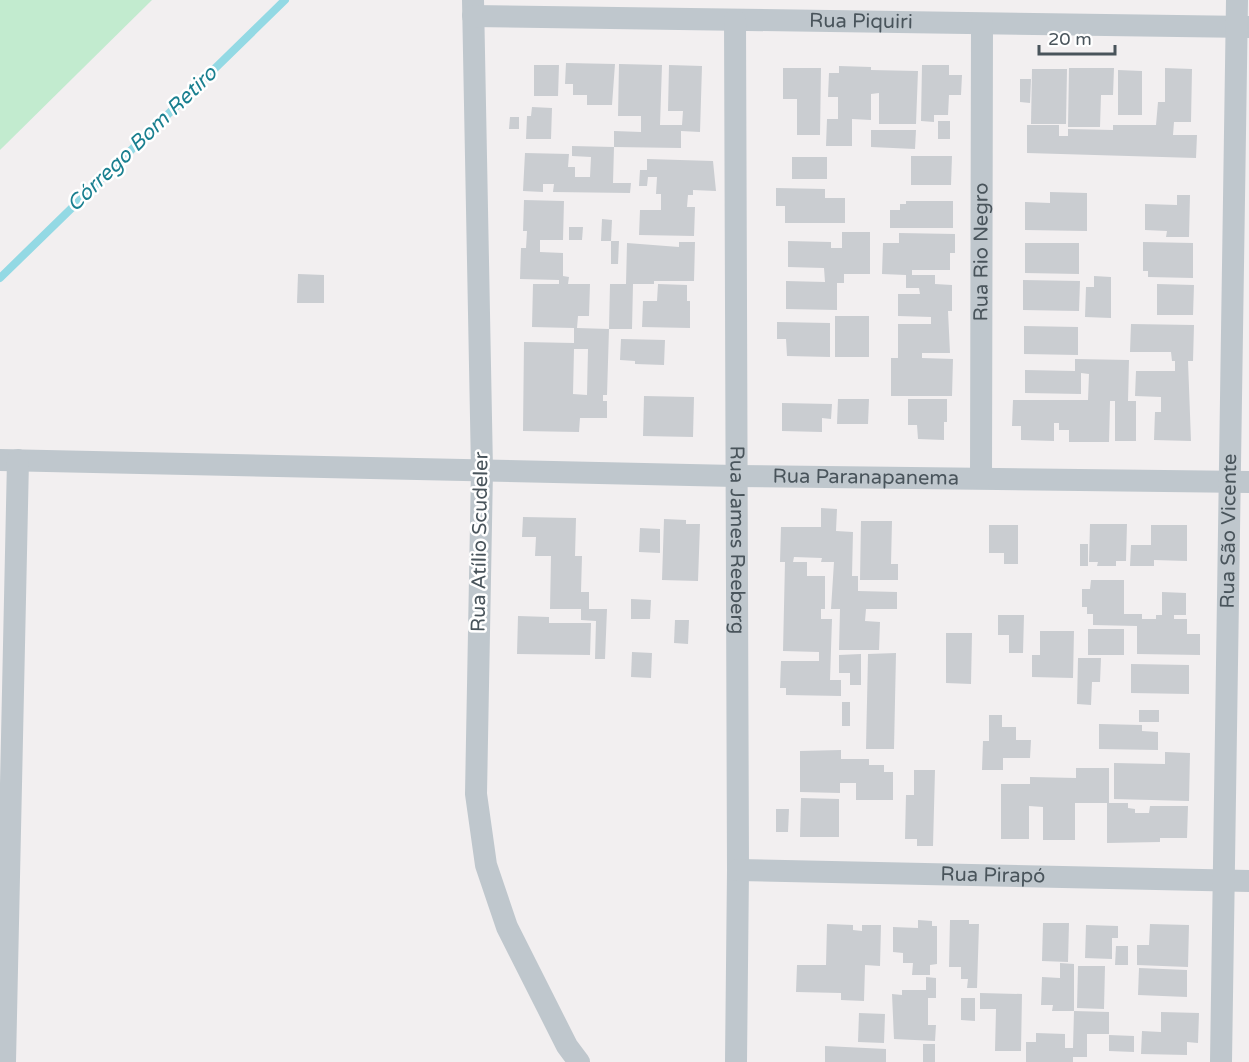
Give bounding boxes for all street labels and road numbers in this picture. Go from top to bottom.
street label: Rua Piquiri [809,9,913,34]
street label: Rua Rio Negro [969,183,994,321]
street label: Rua James Reeberg [725,446,749,634]
street label: Rua Atílio Scudeler [466,451,494,632]
street label: Rua São Vicente [1216,453,1242,609]
street label: Rua Paranapanema [772,464,959,491]
street label: Rua Pirapó [940,862,1046,889]

